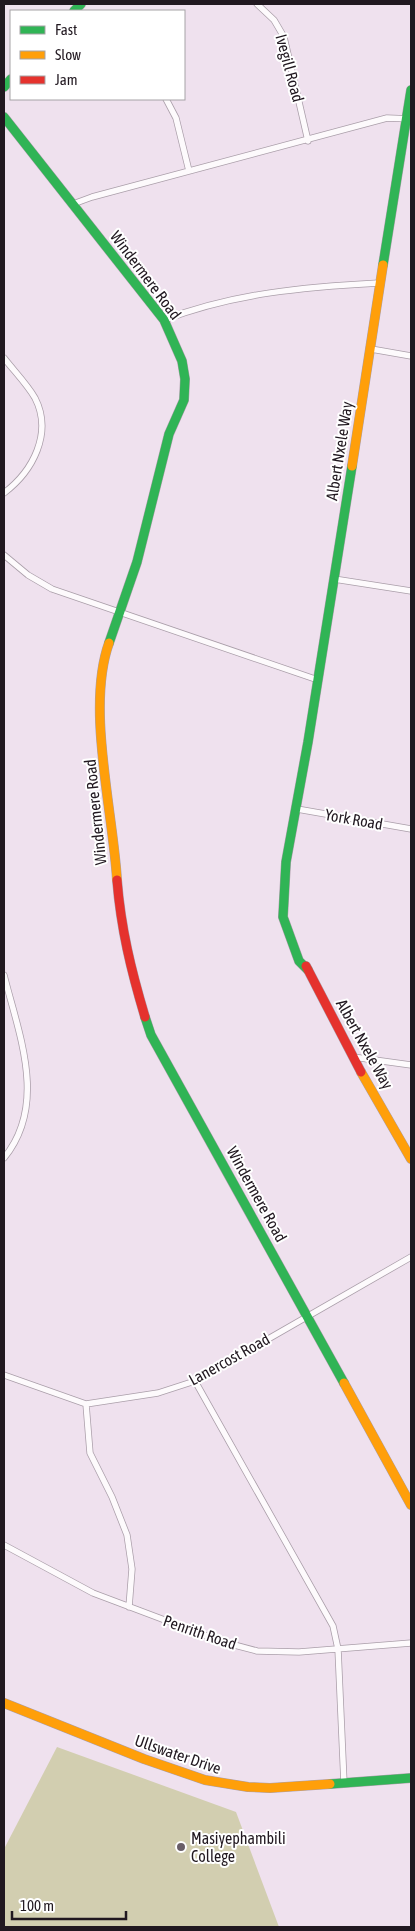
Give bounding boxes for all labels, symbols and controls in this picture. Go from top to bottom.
legend [10,10,185,100]
text: Fast [55,21,77,38]
street label: Ivegill Road [271,32,308,104]
text: Slow [55,46,81,63]
text: Jam [55,71,78,88]
street label: Windermere Road [107,227,185,323]
street label: Albert Nxele Way [322,400,357,502]
street label: Windermere Road [81,758,109,866]
street label: York Road [324,805,384,833]
street label: Albert Nxele Way [332,996,397,1093]
street label: Windermere Road [223,1143,291,1245]
street label: Lanercost Road [185,1329,273,1389]
street label: Penrith Road [161,1611,239,1653]
street label: Ullswater Drive [132,1731,224,1777]
place label: Masiyephambili College [191,1829,286,1866]
marker: Masiyephambili College [175,1841,187,1853]
scale bar [12,1888,126,1920]
text: 100 m [20,1897,54,1914]

